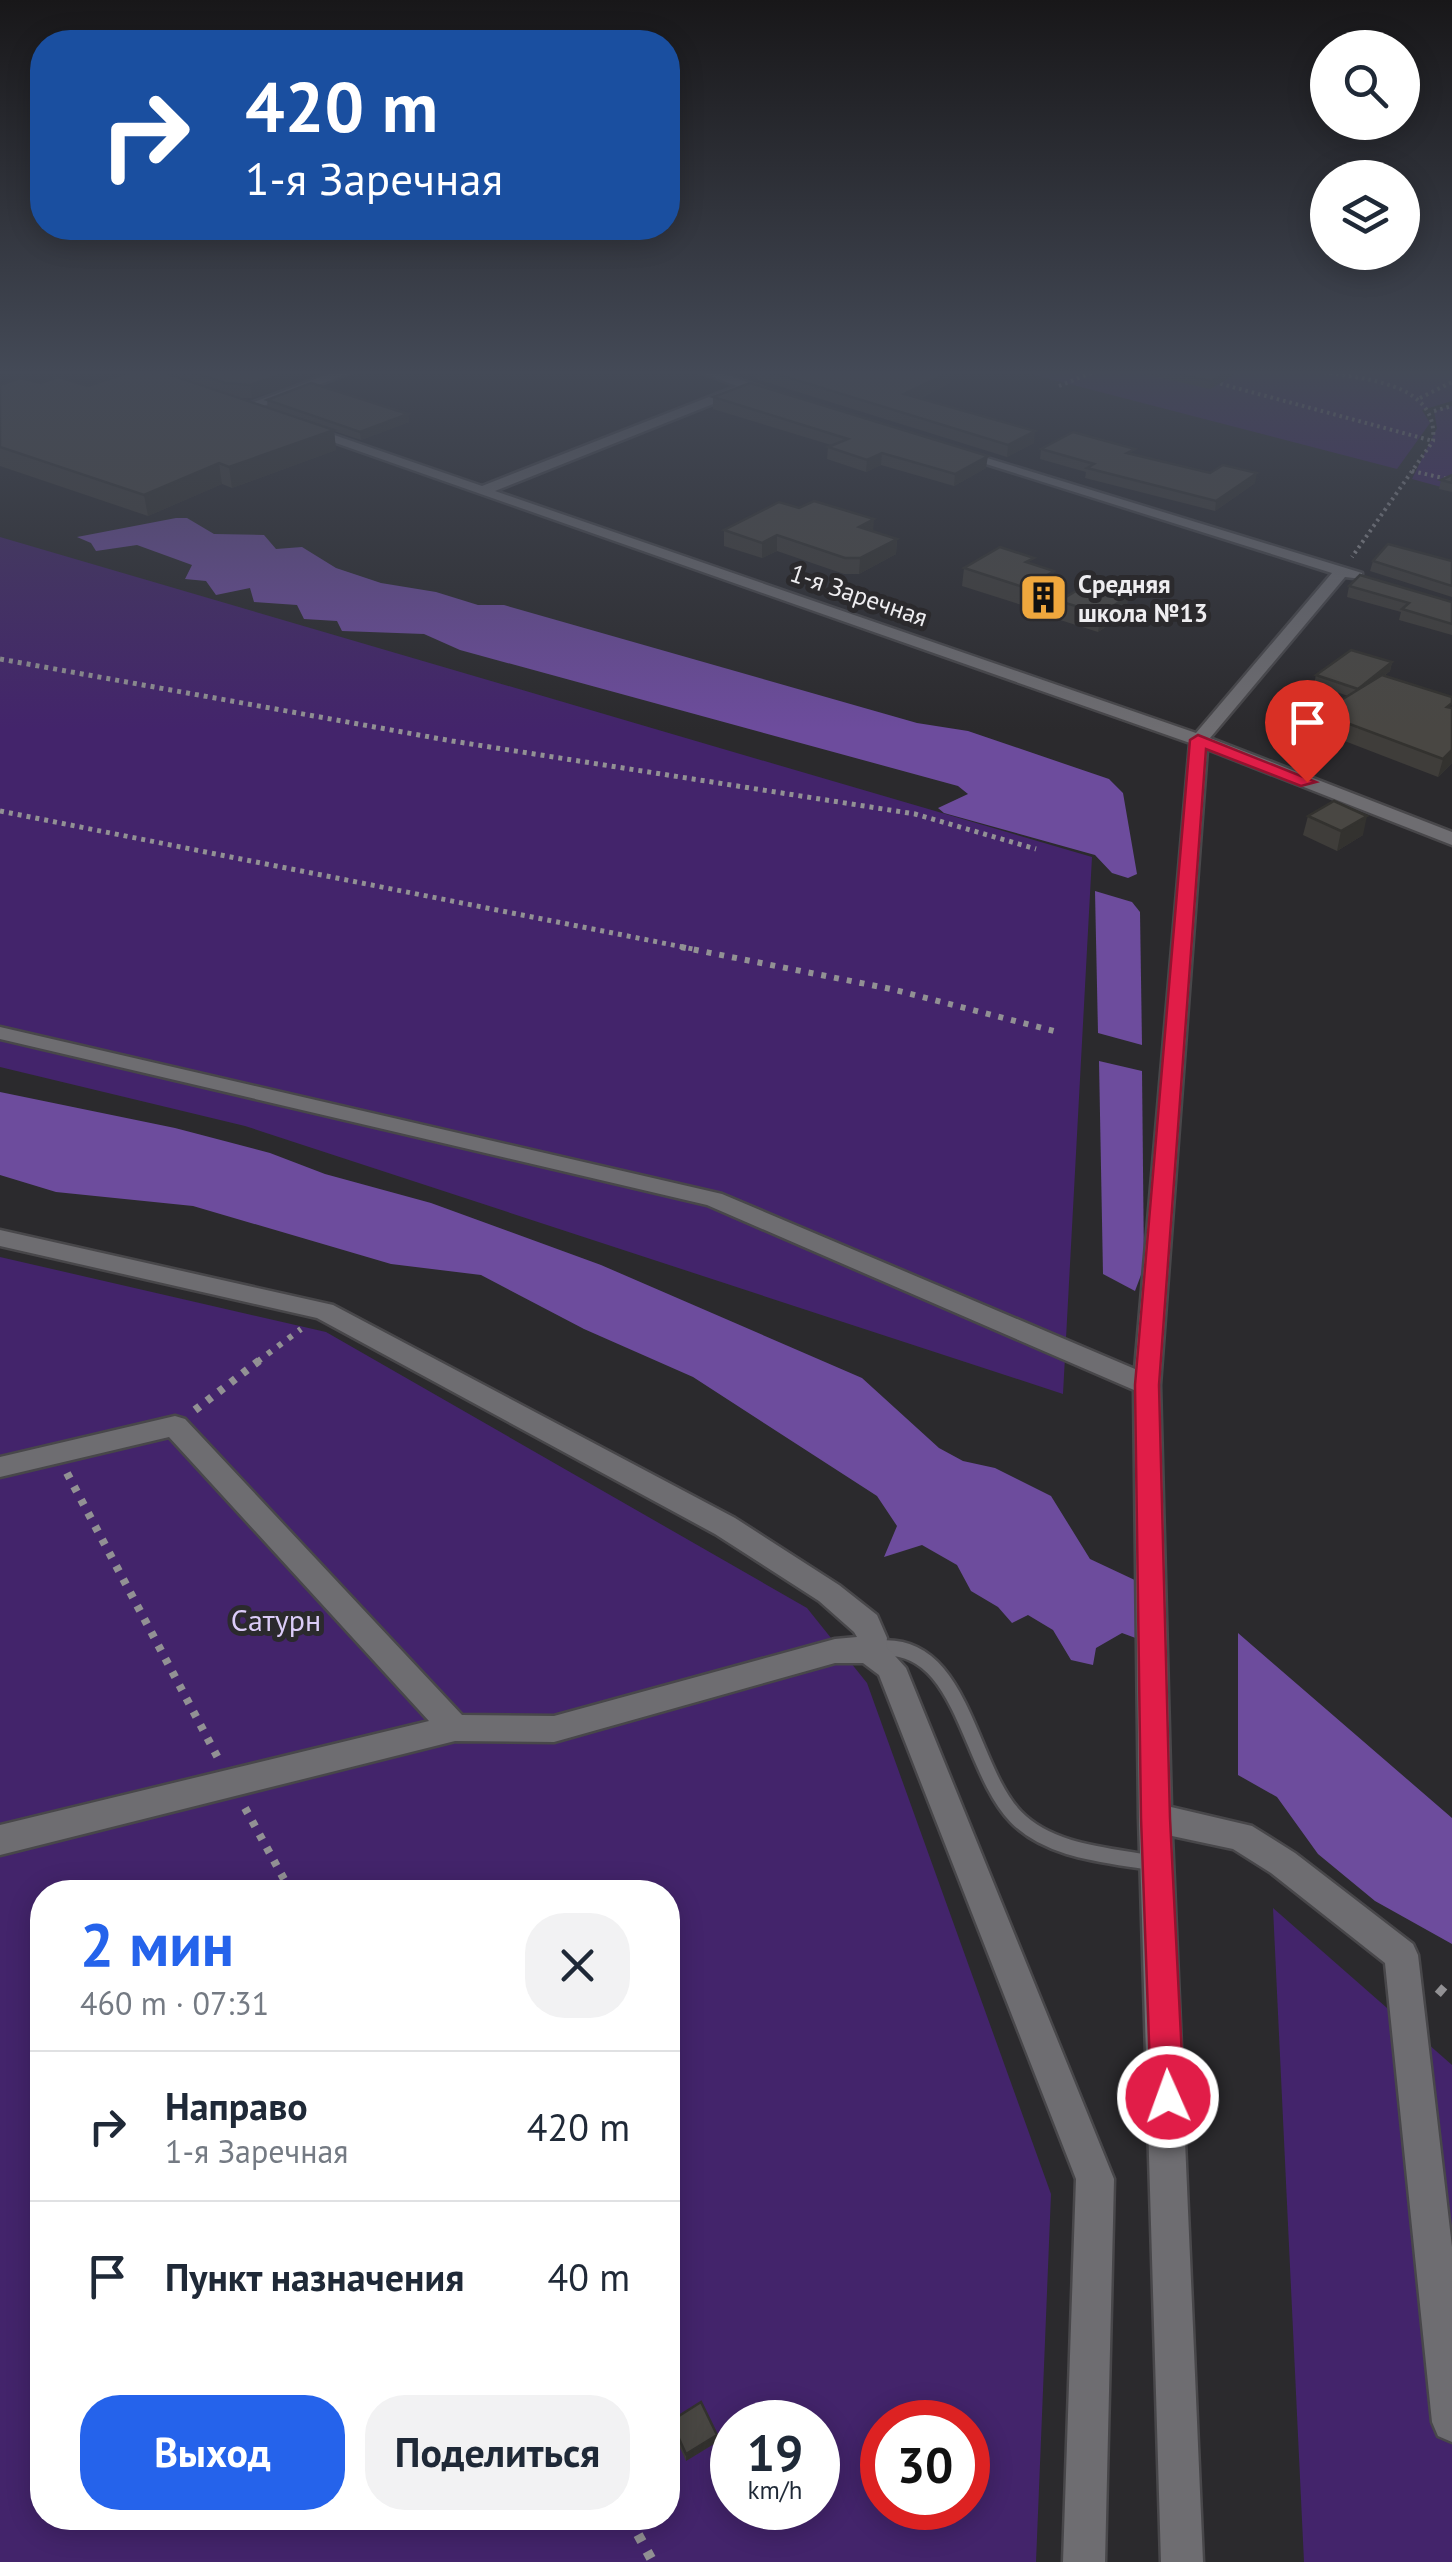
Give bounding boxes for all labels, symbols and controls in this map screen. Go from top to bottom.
map controls [1310,30,1420,270]
button: search [1310,30,1420,140]
text: 420 m [245,61,438,151]
icon: right [80,70,210,200]
text: 1-я Заречная [245,149,503,207]
button: layers [1310,160,1420,270]
street label: 1-я Заречная [786,557,932,633]
place label: Средняя школа №13 [1078,568,1208,629]
building icon: Средняя школа №13 [1017,572,1069,624]
pin [1265,680,1350,783]
icon: arrive [1280,695,1335,750]
park label: Сатурн [231,1600,321,1639]
text: 2 мин [80,1905,234,1983]
button: close [525,1913,630,2018]
text: 460 m · 07:31 [80,1982,269,2024]
position arrow [1116,2045,1220,2149]
text: Направо [165,2081,308,2130]
icon: right [80,2099,135,2154]
text: 420 m [527,2102,630,2151]
text: 1-я Заречная [165,2130,349,2172]
icon: arrive [80,2249,135,2304]
text: Пункт назначения [165,2252,464,2301]
text: 40 m [548,2252,630,2301]
button: Выход [80,2395,345,2510]
button: Поделиться [365,2395,630,2510]
speed limit sign: 30 [860,2400,990,2530]
text: 19 [747,2420,803,2485]
text: km/h [748,2474,802,2506]

